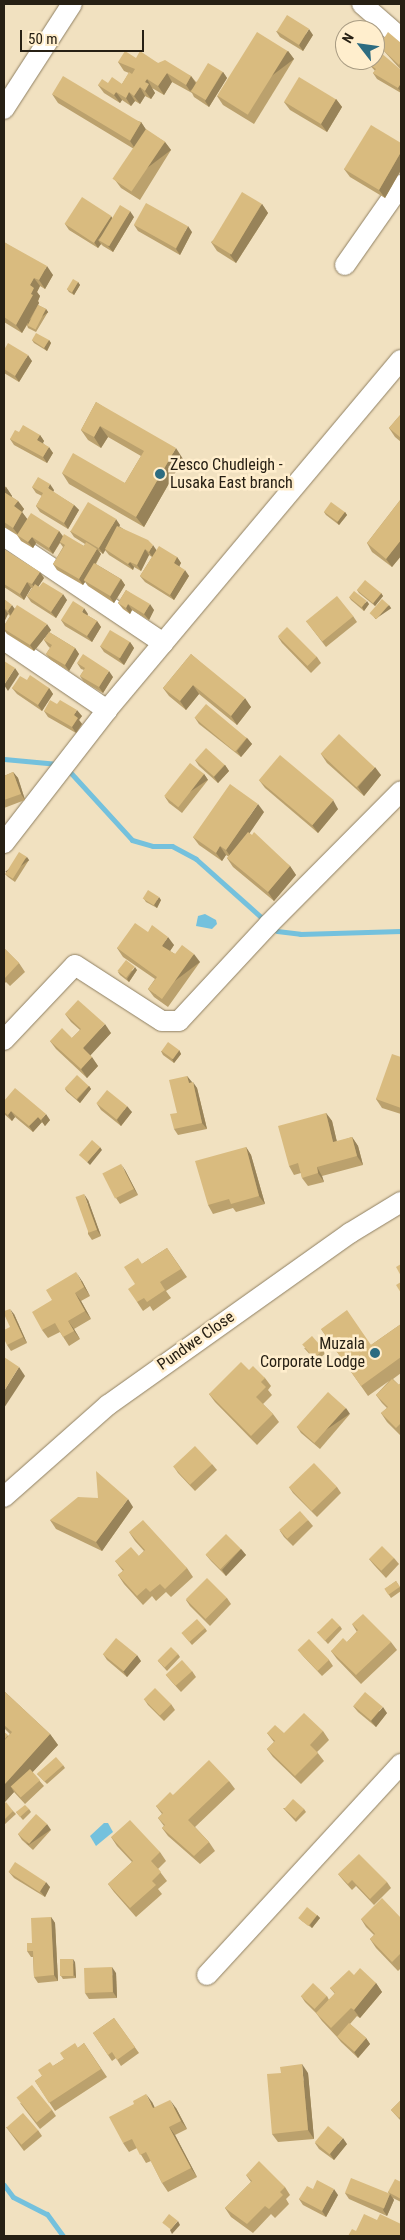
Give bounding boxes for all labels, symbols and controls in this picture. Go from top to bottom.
scale bar [22,20,146,52]
north arrow [335,20,385,70]
text: 50 m [28,30,58,48]
text: N [339,30,357,46]
place label: Zesco Chudleigh - Lusaka East branch [170,455,293,493]
marker: Zesco Chudleigh - Lusaka East branch [154,468,166,480]
street label: Pundwe Close [154,1307,238,1375]
place label: Muzala Corporate Lodge [260,1334,365,1372]
marker: Muzala Corporate Lodge [369,1347,381,1359]

